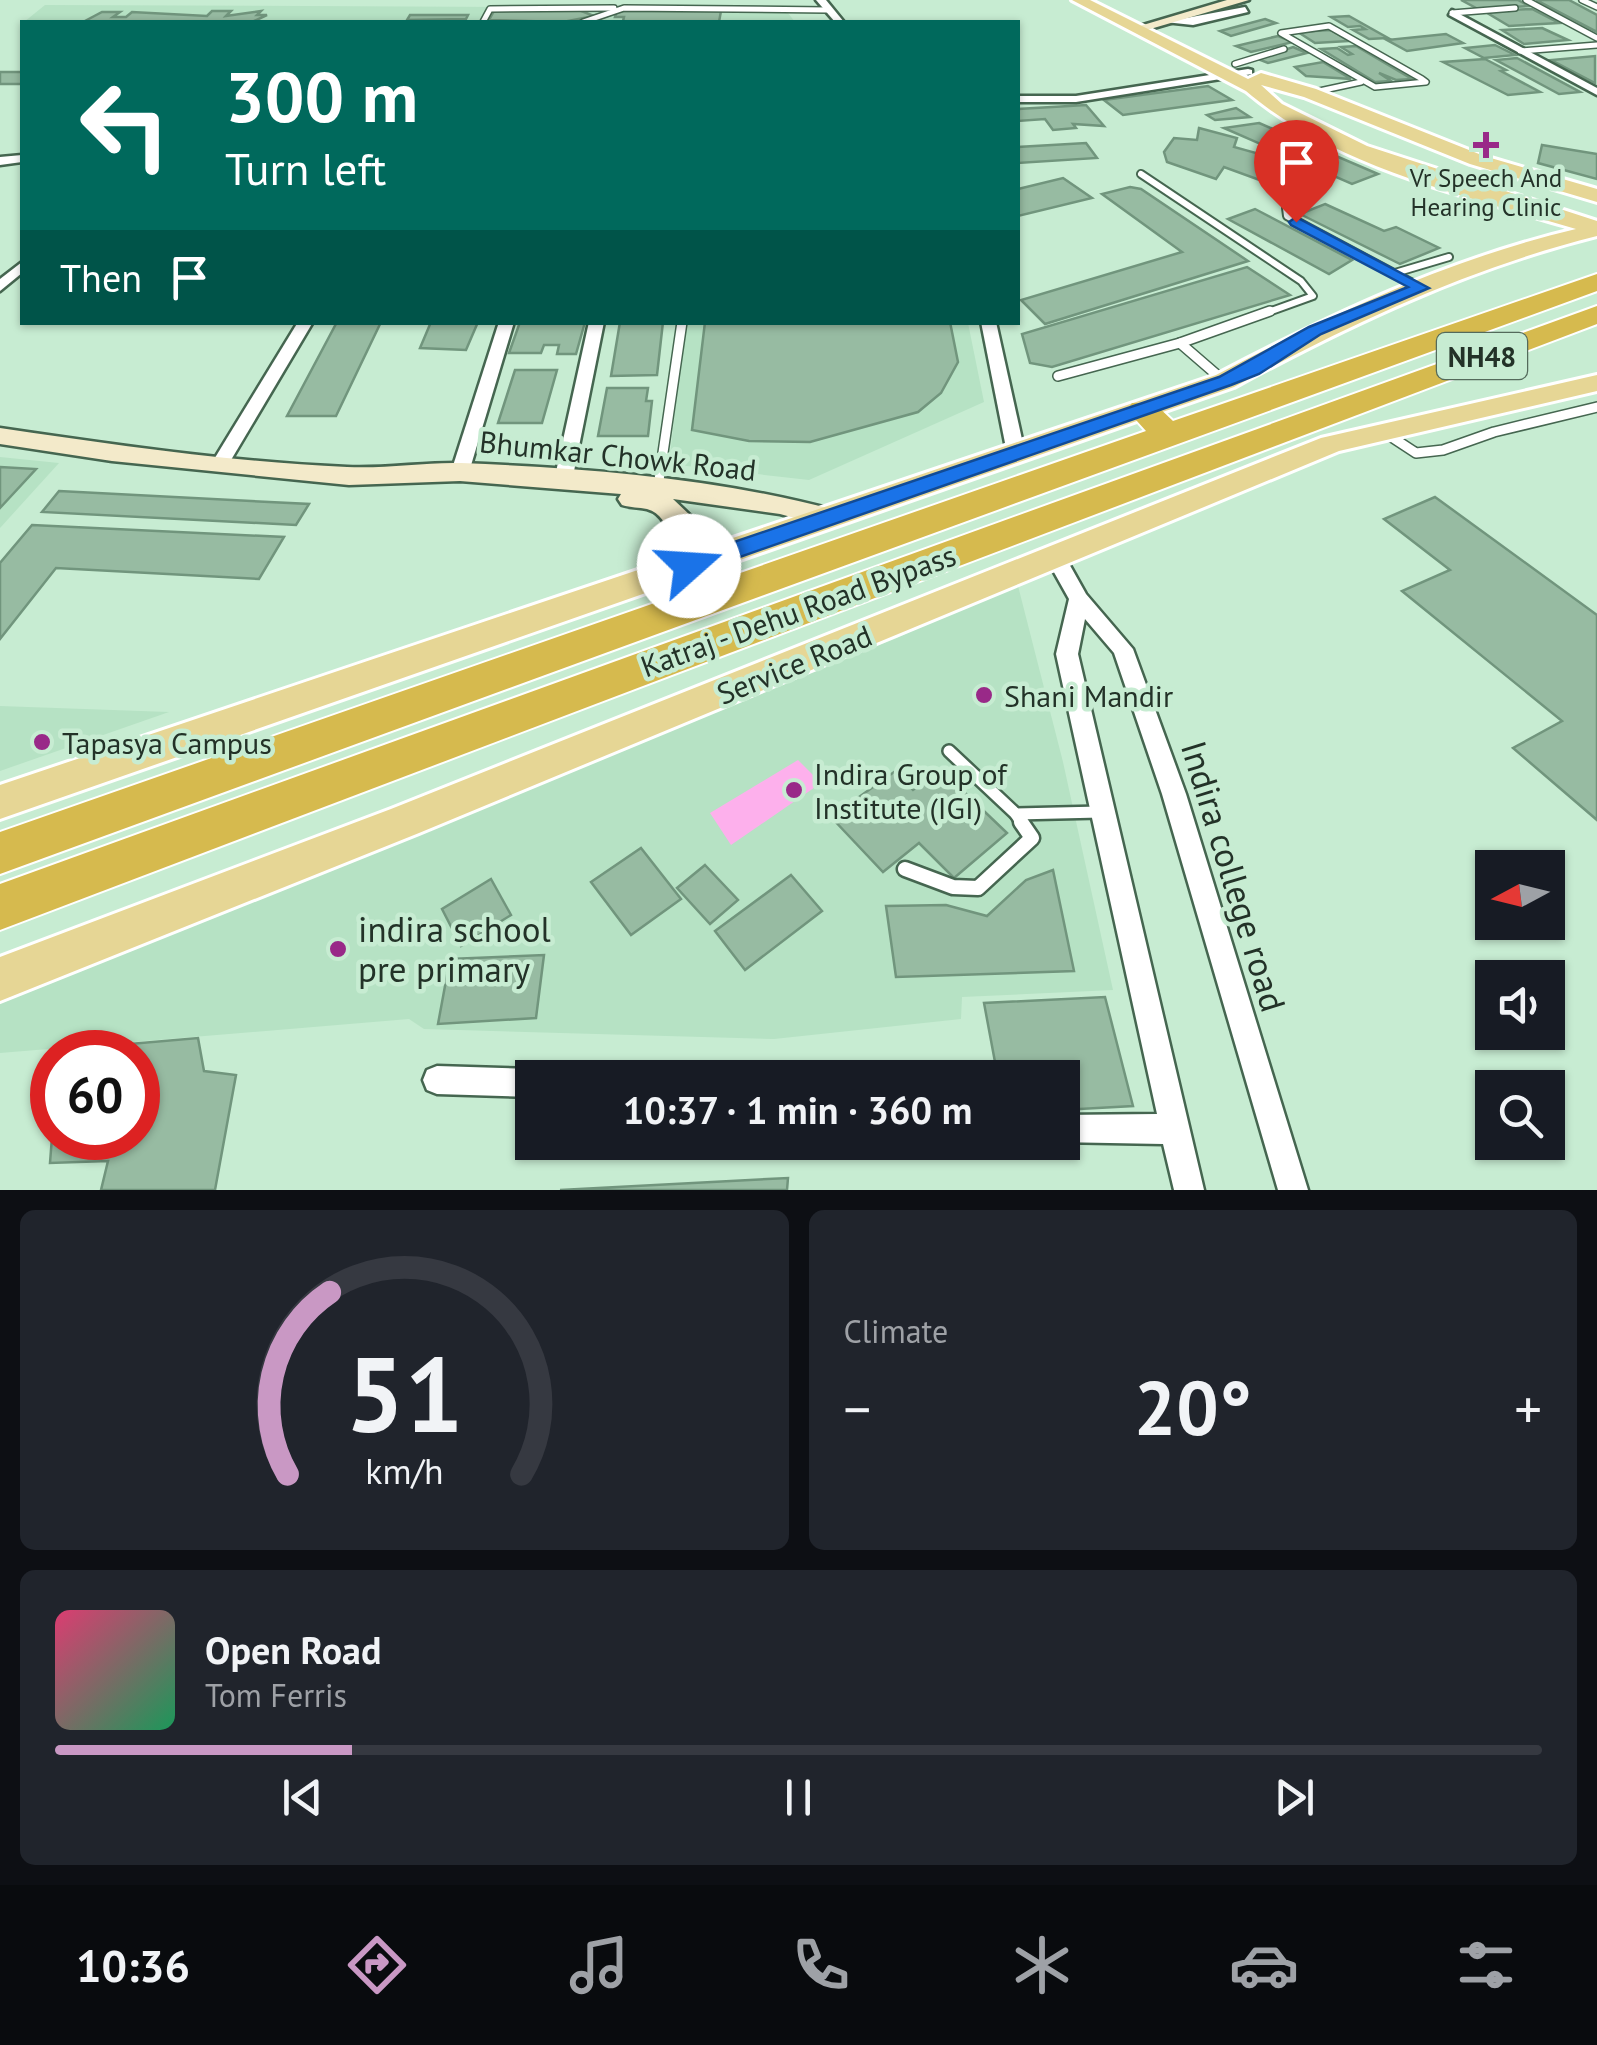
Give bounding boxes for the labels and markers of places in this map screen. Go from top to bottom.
pin [1254,120,1339,223]
marker: Vr Speech And Hearing Clinic [1473,132,1499,158]
place label: Vr Speech And Hearing Clinic [1409,162,1562,223]
place label: Shani Mandir [1004,676,1173,715]
marker: Shani Mandir [973,684,995,706]
place label: Tapasya Campus [62,723,272,762]
marker: Tapasya Campus [31,731,53,753]
place label: Indira Group of Institute (IGI) [814,754,1008,827]
marker: Indira Group of Institute (IGI) [783,779,805,801]
place label: indira school pre primary [358,906,551,992]
marker: indira school pre primary [327,938,349,960]

